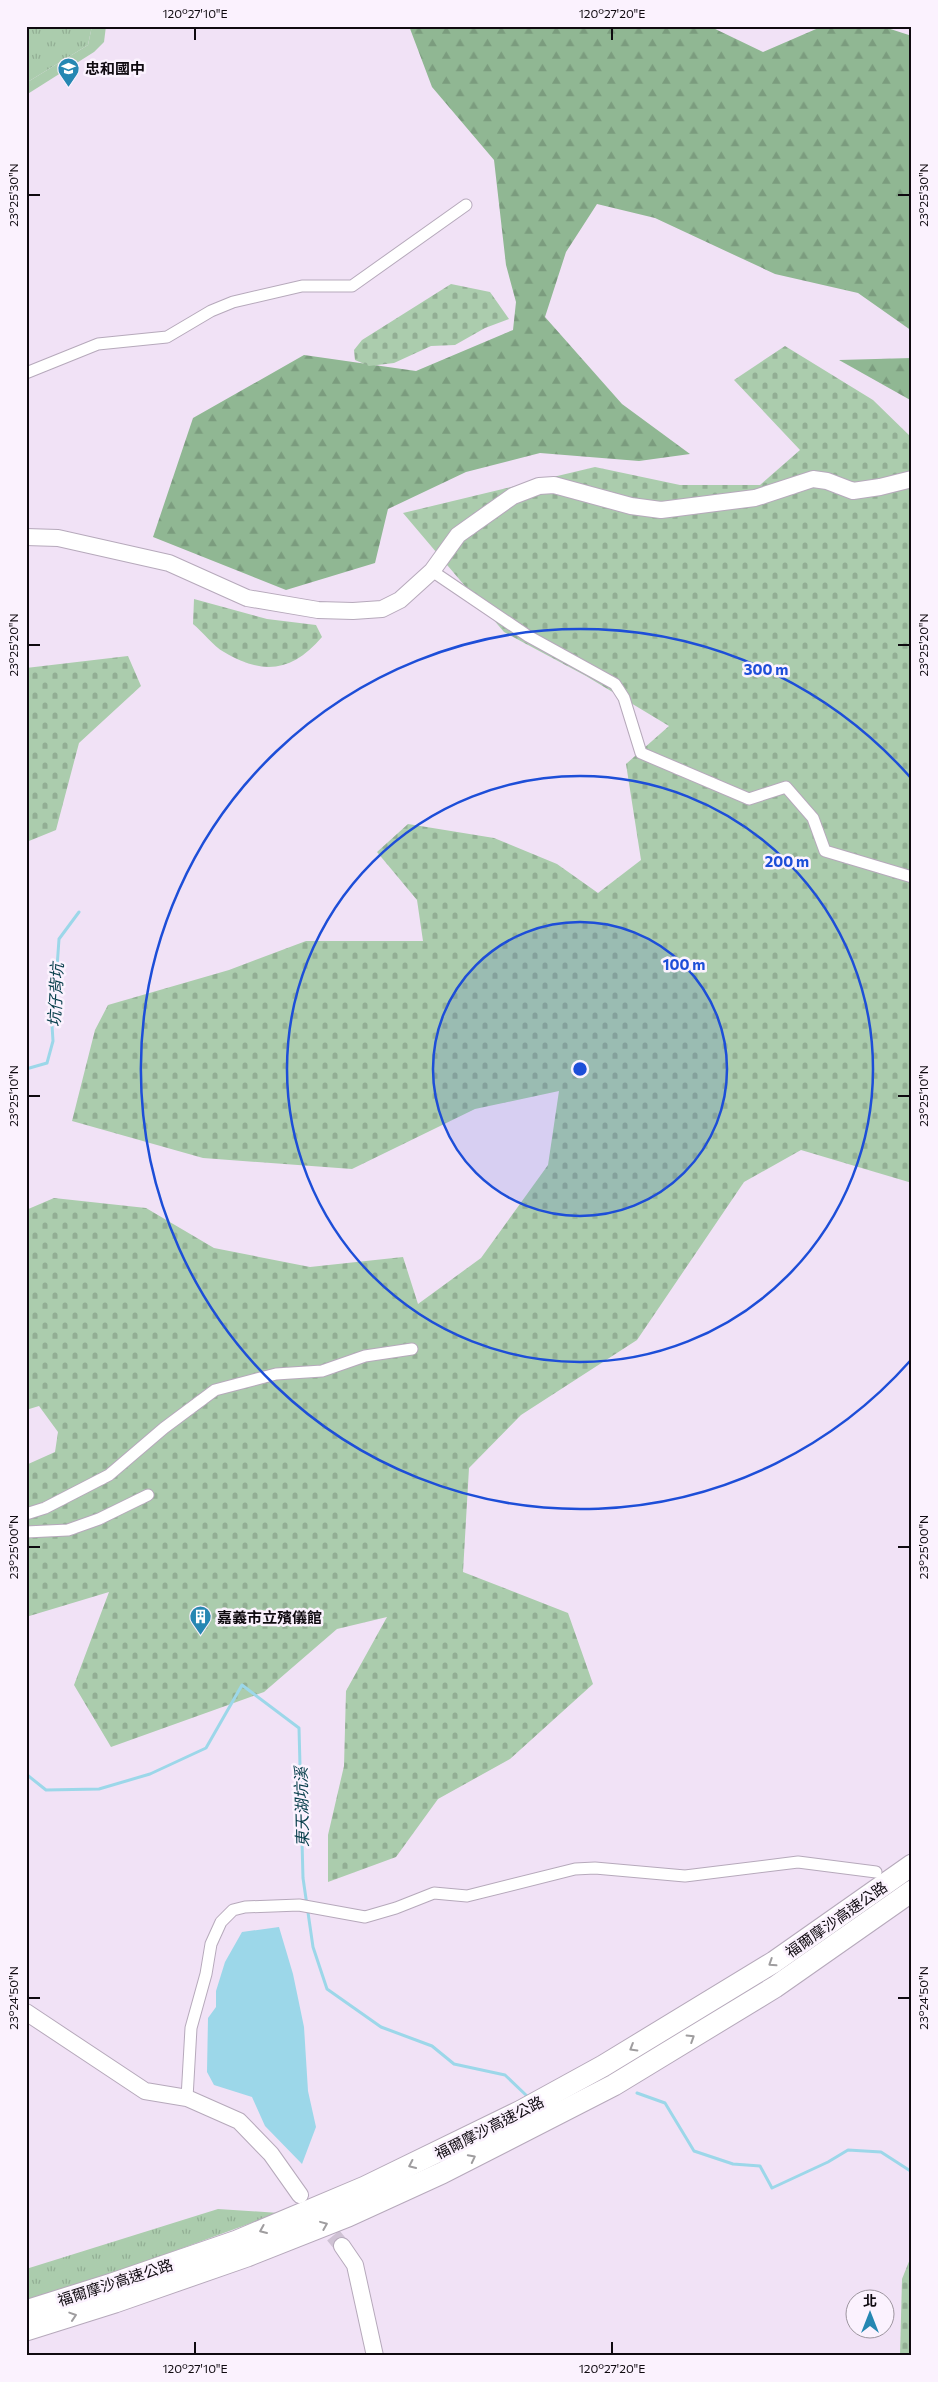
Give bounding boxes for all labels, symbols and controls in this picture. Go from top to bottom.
text: 120°27'10"E [162,6,228,20]
text: 120°27'20"E [579,6,645,20]
school or university icon: 忠和國中 [57,56,81,87]
place label: 忠和國中 [85,59,145,77]
text: 23°25'30"N [6,163,20,227]
text: 23°25'30"N [916,163,930,227]
text: 23°25'20"N [6,613,20,677]
text: 23°25'20"N [916,613,930,677]
text: 300 m [744,660,788,678]
text: 200 m [765,852,809,870]
text: 100 m [663,955,705,973]
water label: 坑仔背坑 [44,961,66,1027]
centre of rings [571,1060,589,1078]
text: 23°25'10"N [6,1065,20,1127]
text: 23°25'10"N [916,1065,930,1127]
text: 23°25'00"N [6,1515,20,1579]
text: 23°25'00"N [916,1515,930,1579]
building icon: 嘉義市立殯儀館 [189,1605,213,1636]
place label: 嘉義市立殯儀館 [217,1608,322,1626]
water label: 東天湖坑溪 [291,1765,311,1847]
street label: 福爾摩沙高速公路 [782,1877,890,1961]
one-way arrow [768,1957,777,1966]
text: 23°24'50"N [6,1966,20,2030]
text: 23°24'50"N [916,1966,930,2030]
one-way arrow [686,2035,695,2044]
one-way arrow [629,2042,639,2051]
street label: 福爾摩沙高速公路 [431,2092,547,2162]
one-way arrow [467,2154,476,2164]
one-way arrow [408,2159,417,2169]
one-way arrow [319,2221,328,2231]
one-way arrow [259,2224,268,2234]
street label: 福爾摩沙高速公路 [55,2255,175,2309]
north arrow [846,2290,896,2340]
text: 北 [863,2292,877,2309]
one-way arrow [68,2311,76,2321]
text: 120°27'10"E [162,2361,228,2375]
text: 120°27'20"E [579,2361,645,2375]

